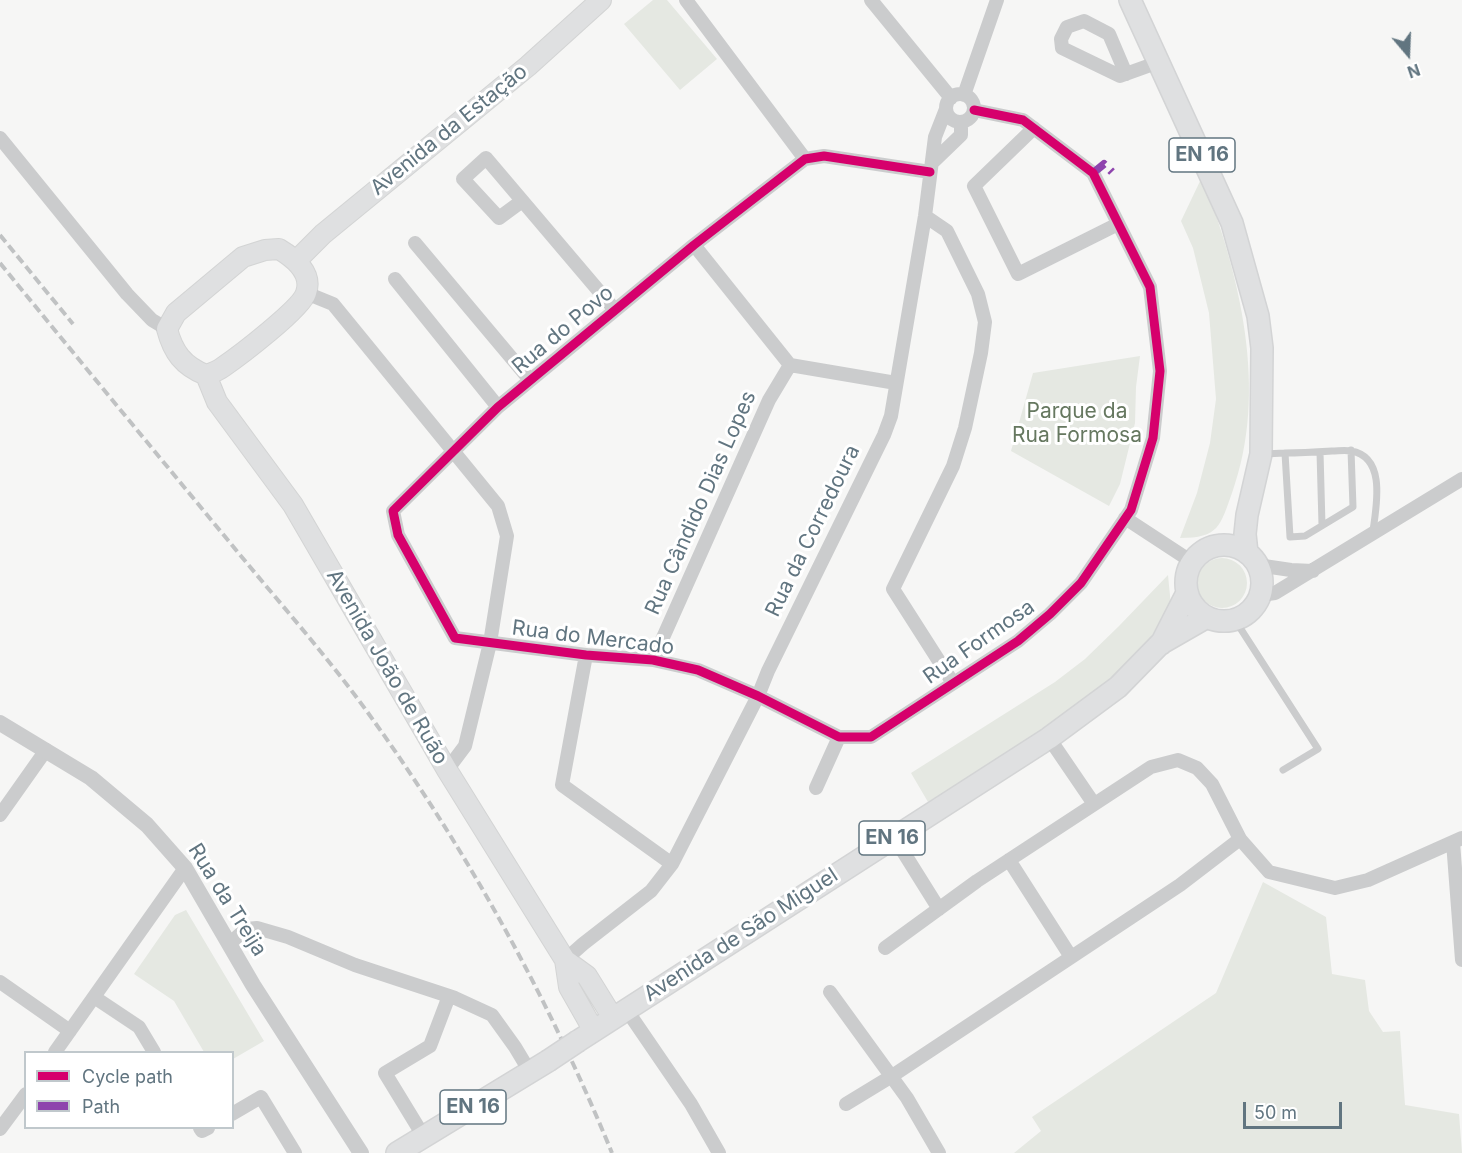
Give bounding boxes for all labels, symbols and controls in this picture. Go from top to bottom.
north arrow [1378,24,1438,84]
street label: Avenida da Estação [366,59,532,201]
text: N [1405,60,1423,82]
road number: EN 16 [1169,138,1235,172]
street label: Rua do Povo [507,280,619,380]
street label: Rua Cândido Dias Lopes [640,387,762,619]
park label: Parque da Rua Formosa [1012,399,1142,449]
street label: Rua da Corredoura [761,441,865,621]
street label: Avenida João de Ruão [321,565,453,769]
street label: Rua Formosa [919,594,1039,690]
street label: Rua do Mercado [510,616,676,660]
road number: EN 16 [859,821,925,855]
street label: Rua da Treija [182,839,272,961]
street label: Avenida de São Miguel [639,863,843,1007]
legend [24,1051,234,1129]
text: Cycle path [82,1066,173,1087]
road number: EN 16 [440,1090,506,1124]
scale bar [1246,1090,1345,1128]
text: Path [82,1096,120,1117]
text: 50 m [1254,1102,1297,1123]

